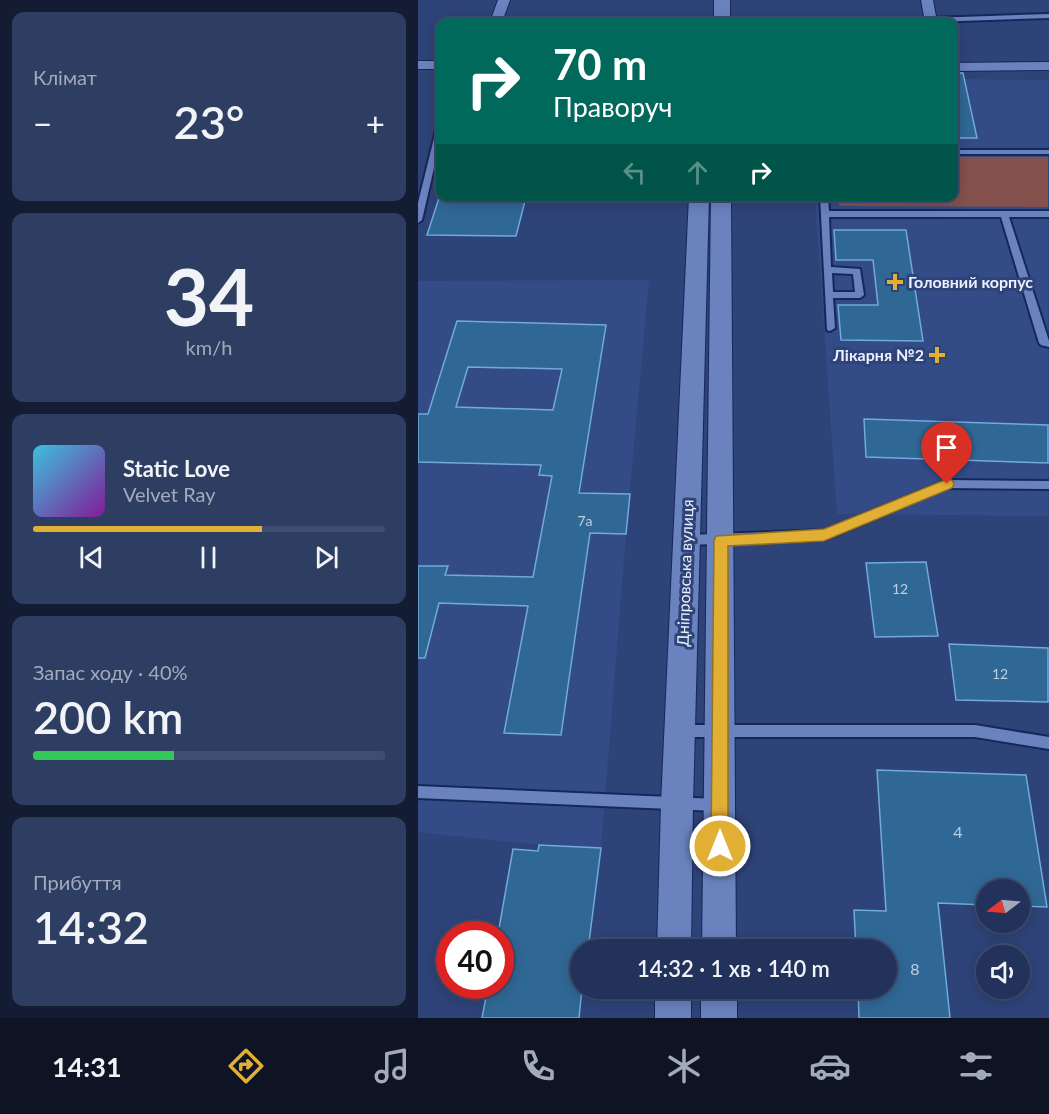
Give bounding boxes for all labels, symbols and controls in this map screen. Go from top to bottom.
text: 70 m [553,39,647,89]
icon: right [454,42,532,120]
text: Клімат [33,65,97,89]
text: Праворуч [553,90,673,123]
text: 23° [174,95,244,149]
text: − [33,103,52,143]
text: + [366,103,385,143]
icon: left [618,156,651,189]
icon: ahead [681,156,714,189]
icon: right [744,156,777,189]
text: 34 [164,249,254,343]
place label: Головний корпус [908,272,1033,291]
marker: Головний корпус [886,273,904,291]
text: km/h [186,335,232,359]
place label: Лікарня №2 [832,345,924,364]
marker: Лікарня №2 [928,346,946,364]
pin [921,422,972,484]
icon: arrive [930,431,963,464]
text: Static Love [123,455,230,482]
text: Velvet Ray [123,482,216,506]
street label: Дніпровська вулиця [672,499,697,647]
house number: 7а [577,512,593,529]
icon: previous [75,541,108,574]
icon: pause [192,541,225,574]
icon: next [310,541,343,574]
house number: 12 [892,580,908,597]
text: Запас ходу · 40% [33,660,188,684]
house number: 12 [992,665,1008,682]
text: 200 km [33,690,183,744]
position arrow [688,814,752,878]
house number: 4 [953,822,963,841]
text: Прибуття [33,870,122,894]
north arrow [976,879,1030,933]
map controls [976,879,1030,999]
text: 14:32 [33,900,149,954]
speed limit sign: 40 [436,921,514,999]
button: sound [976,945,1030,999]
text: 14:32 · 1 хв · 140 m [637,955,830,982]
house number: 8 [910,959,920,978]
icon: directions [225,1045,267,1087]
icon: music [371,1045,413,1087]
icon: phone [517,1045,559,1087]
icon: climate [663,1045,705,1087]
icon: car [809,1045,851,1087]
icon: filters [955,1045,997,1087]
text: 14:31 [52,1050,122,1083]

